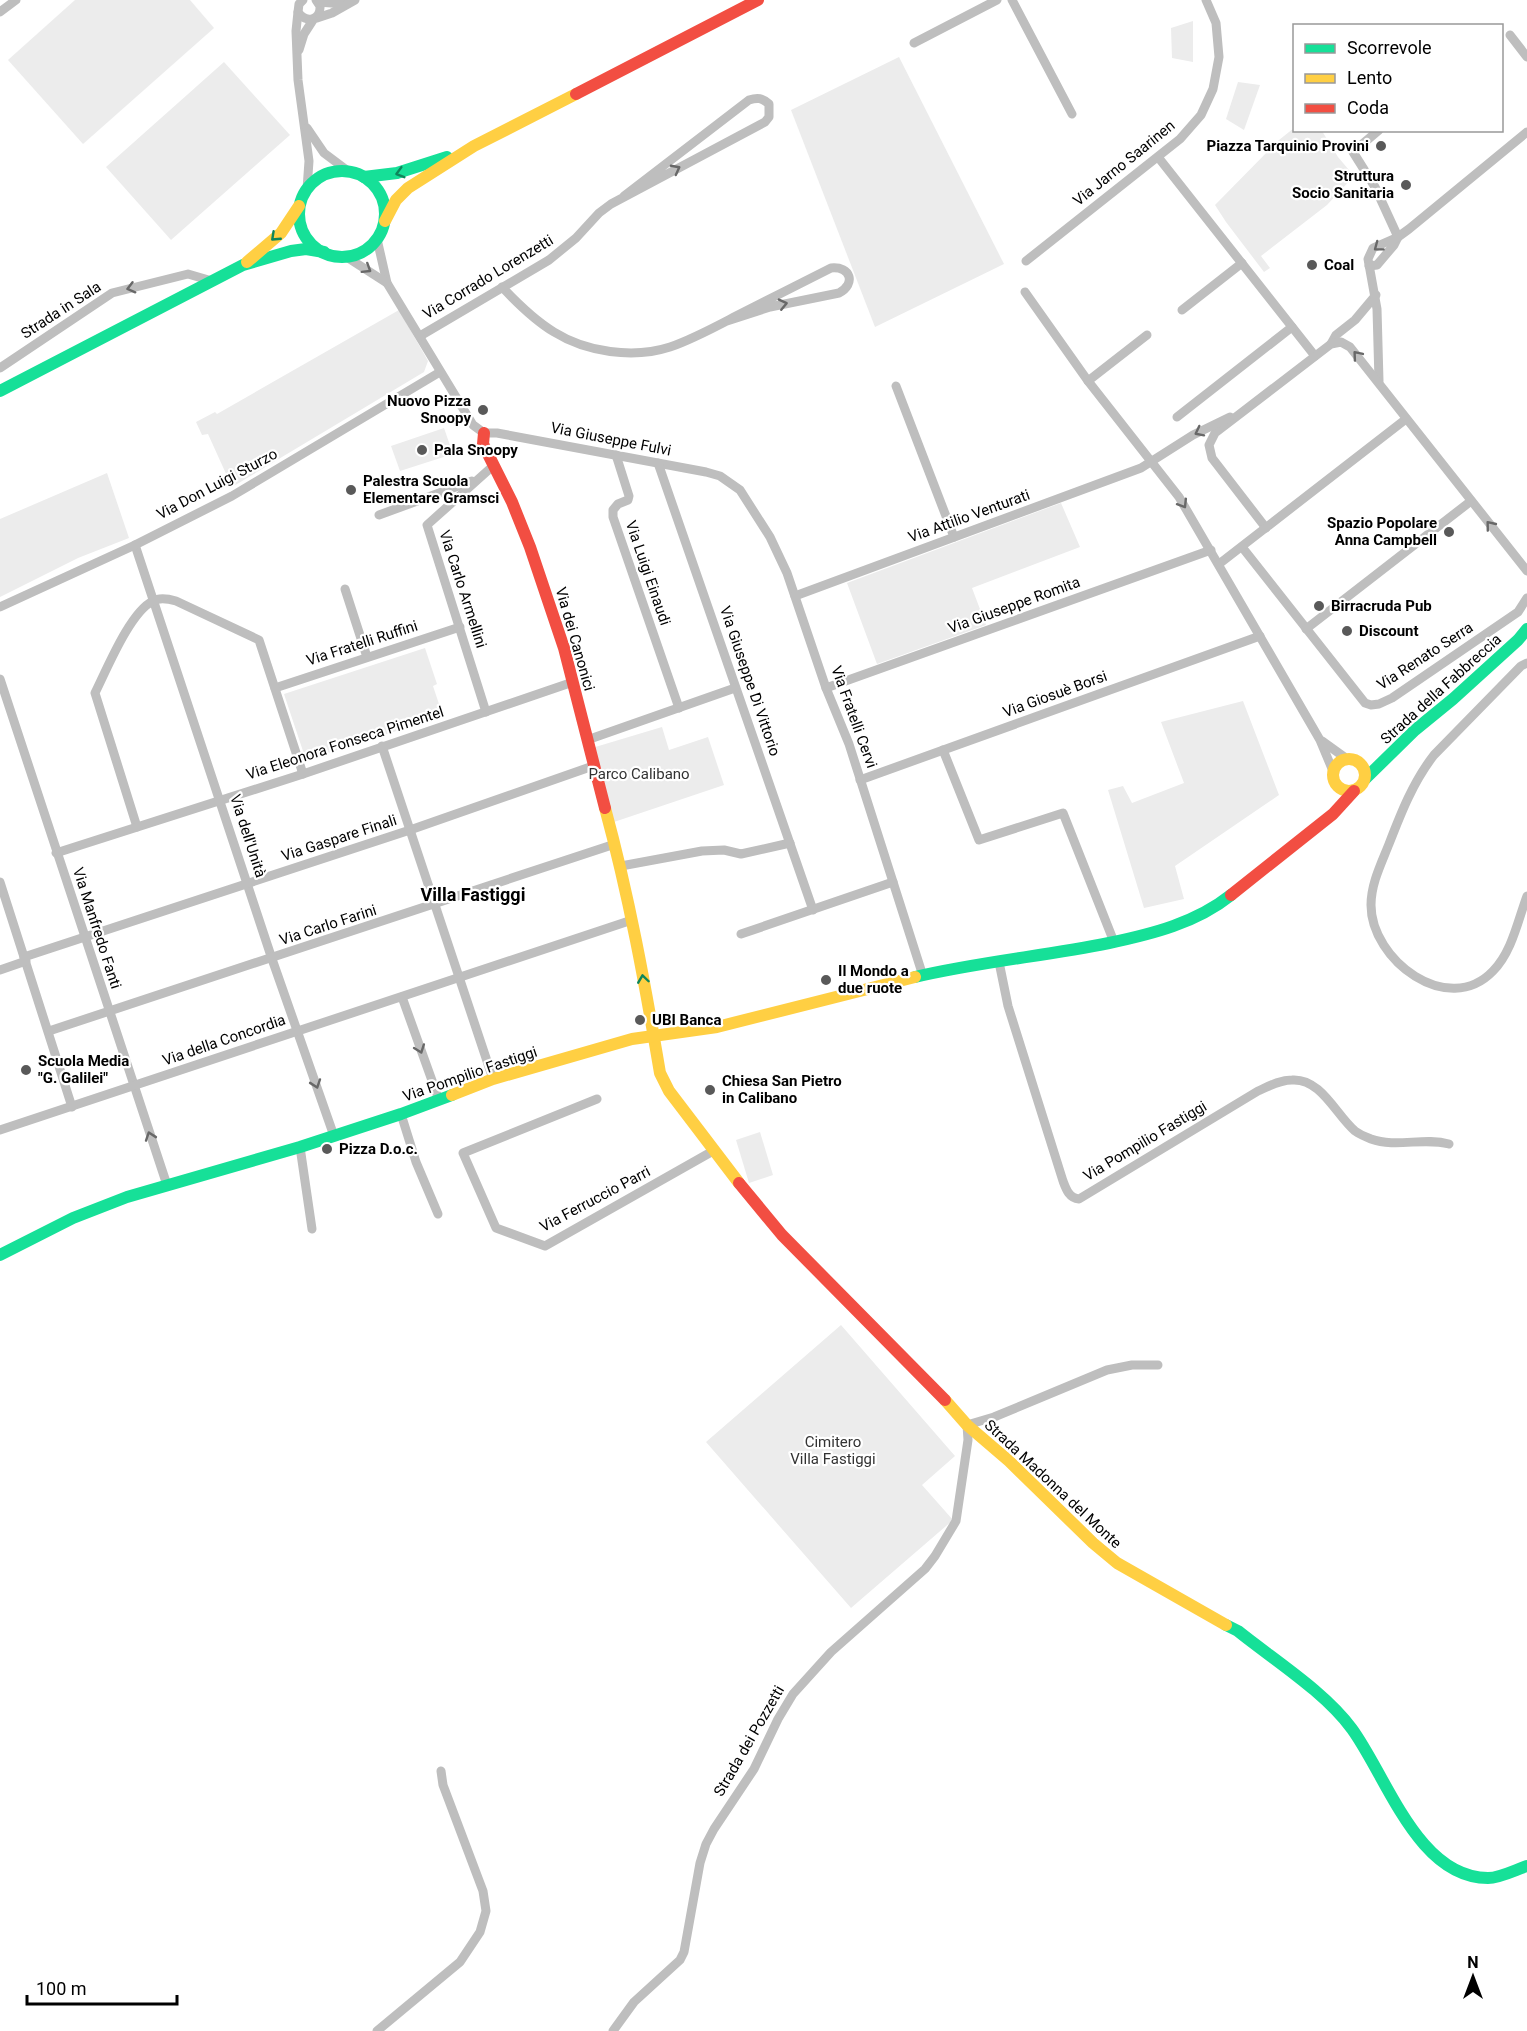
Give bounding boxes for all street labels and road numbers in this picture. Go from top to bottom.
street label: Via Jarno Saarinen [1070,116,1178,210]
street label: Via Corrado Lorenzetti [420,231,556,323]
street label: Strada in Sala [18,277,104,343]
street label: Via Giuseppe Fulvi [549,418,673,460]
street label: Via Don Luigi Sturzo [154,445,280,523]
street label: Via Attilio Venturati [906,486,1032,546]
street label: Via Luigi Einaudi [622,518,674,628]
street label: Via Carlo Armellini [435,528,491,650]
street label: Via Giuseppe Romita [946,573,1082,637]
street label: Via dei Canonici [552,585,598,693]
street label: Via Giuseppe Di Vittorio [716,604,784,758]
street label: Via Fratelli Ruffini [304,617,420,669]
street label: Via Renato Serra [1374,618,1476,694]
street label: Strada della Fabbreccia [1377,630,1505,748]
street label: Via Fratelli Cervi [827,663,881,771]
street label: Via Giosuè Borsi [1000,667,1110,721]
street label: Via Eleonora Fonseca Pimentel [244,703,446,783]
street label: Via dell'Unità [226,792,270,880]
street label: Via Gaspare Finali [279,811,399,865]
street label: Via Manfredo Fanti [69,865,125,991]
street label: Via Carlo Farini [277,901,379,949]
street label: Via della Concordia [160,1011,288,1069]
street label: Via Pompilio Fastiggi [401,1043,539,1105]
street label: Via Pompilio Fastiggi [1080,1097,1210,1185]
street label: Via Ferruccio Parri [537,1162,653,1236]
street label: Strada Madonna del Monte [981,1416,1125,1552]
street label: Strada dei Pozzetti [710,1682,788,1800]

